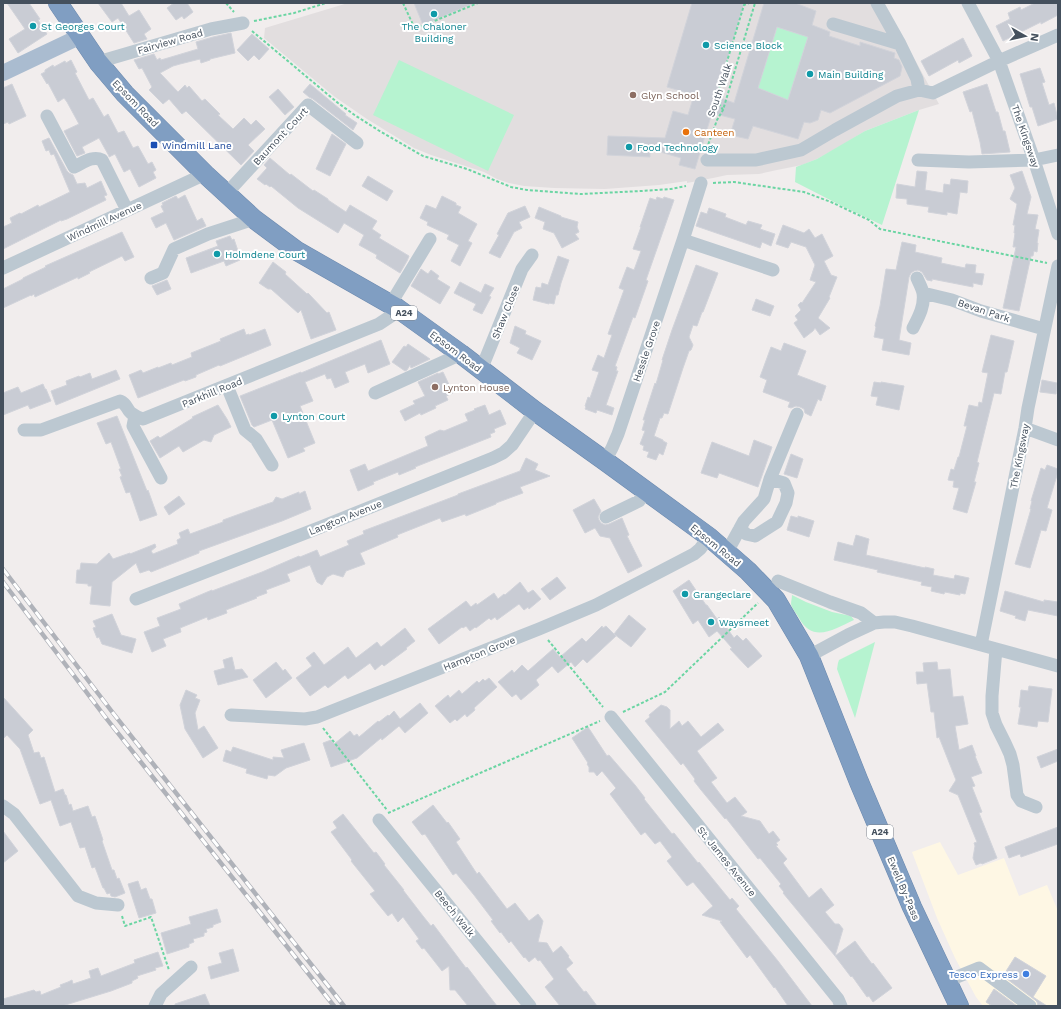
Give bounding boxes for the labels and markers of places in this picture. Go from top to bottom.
marker: The Chaloner Building [429,9,439,19]
marker: St Georges Court [28,21,38,31]
place label: St Georges Court [41,21,125,32]
place label: The Chaloner Building [401,21,467,44]
marker: Science Block [701,40,711,50]
place label: Science Block [714,40,783,51]
marker: Main Building [805,69,815,79]
place label: Main Building [818,69,884,80]
marker: Glyn School [628,90,638,100]
place label: Glyn School [641,90,699,101]
marker: Canteen [681,127,691,137]
place label: Canteen [694,127,735,138]
marker: Windmill Lane [149,140,159,150]
place label: Windmill Lane [162,140,232,151]
marker: Food Technology [624,142,634,152]
place label: Food Technology [637,142,719,153]
marker: Holmdene Court [212,249,222,259]
place label: Holmdene Court [225,249,306,260]
marker: Lynton House [430,382,440,392]
place label: Lynton House [443,382,510,393]
marker: Lynton Court [269,411,279,421]
place label: Lynton Court [282,411,346,422]
marker: Grangeclare [680,589,690,599]
place label: Grangeclare [693,589,751,600]
marker: Waysmeet [706,617,716,627]
place label: Waysmeet [719,617,770,628]
place label: Tesco Express [949,969,1018,980]
marker: Tesco Express [1021,969,1031,979]

